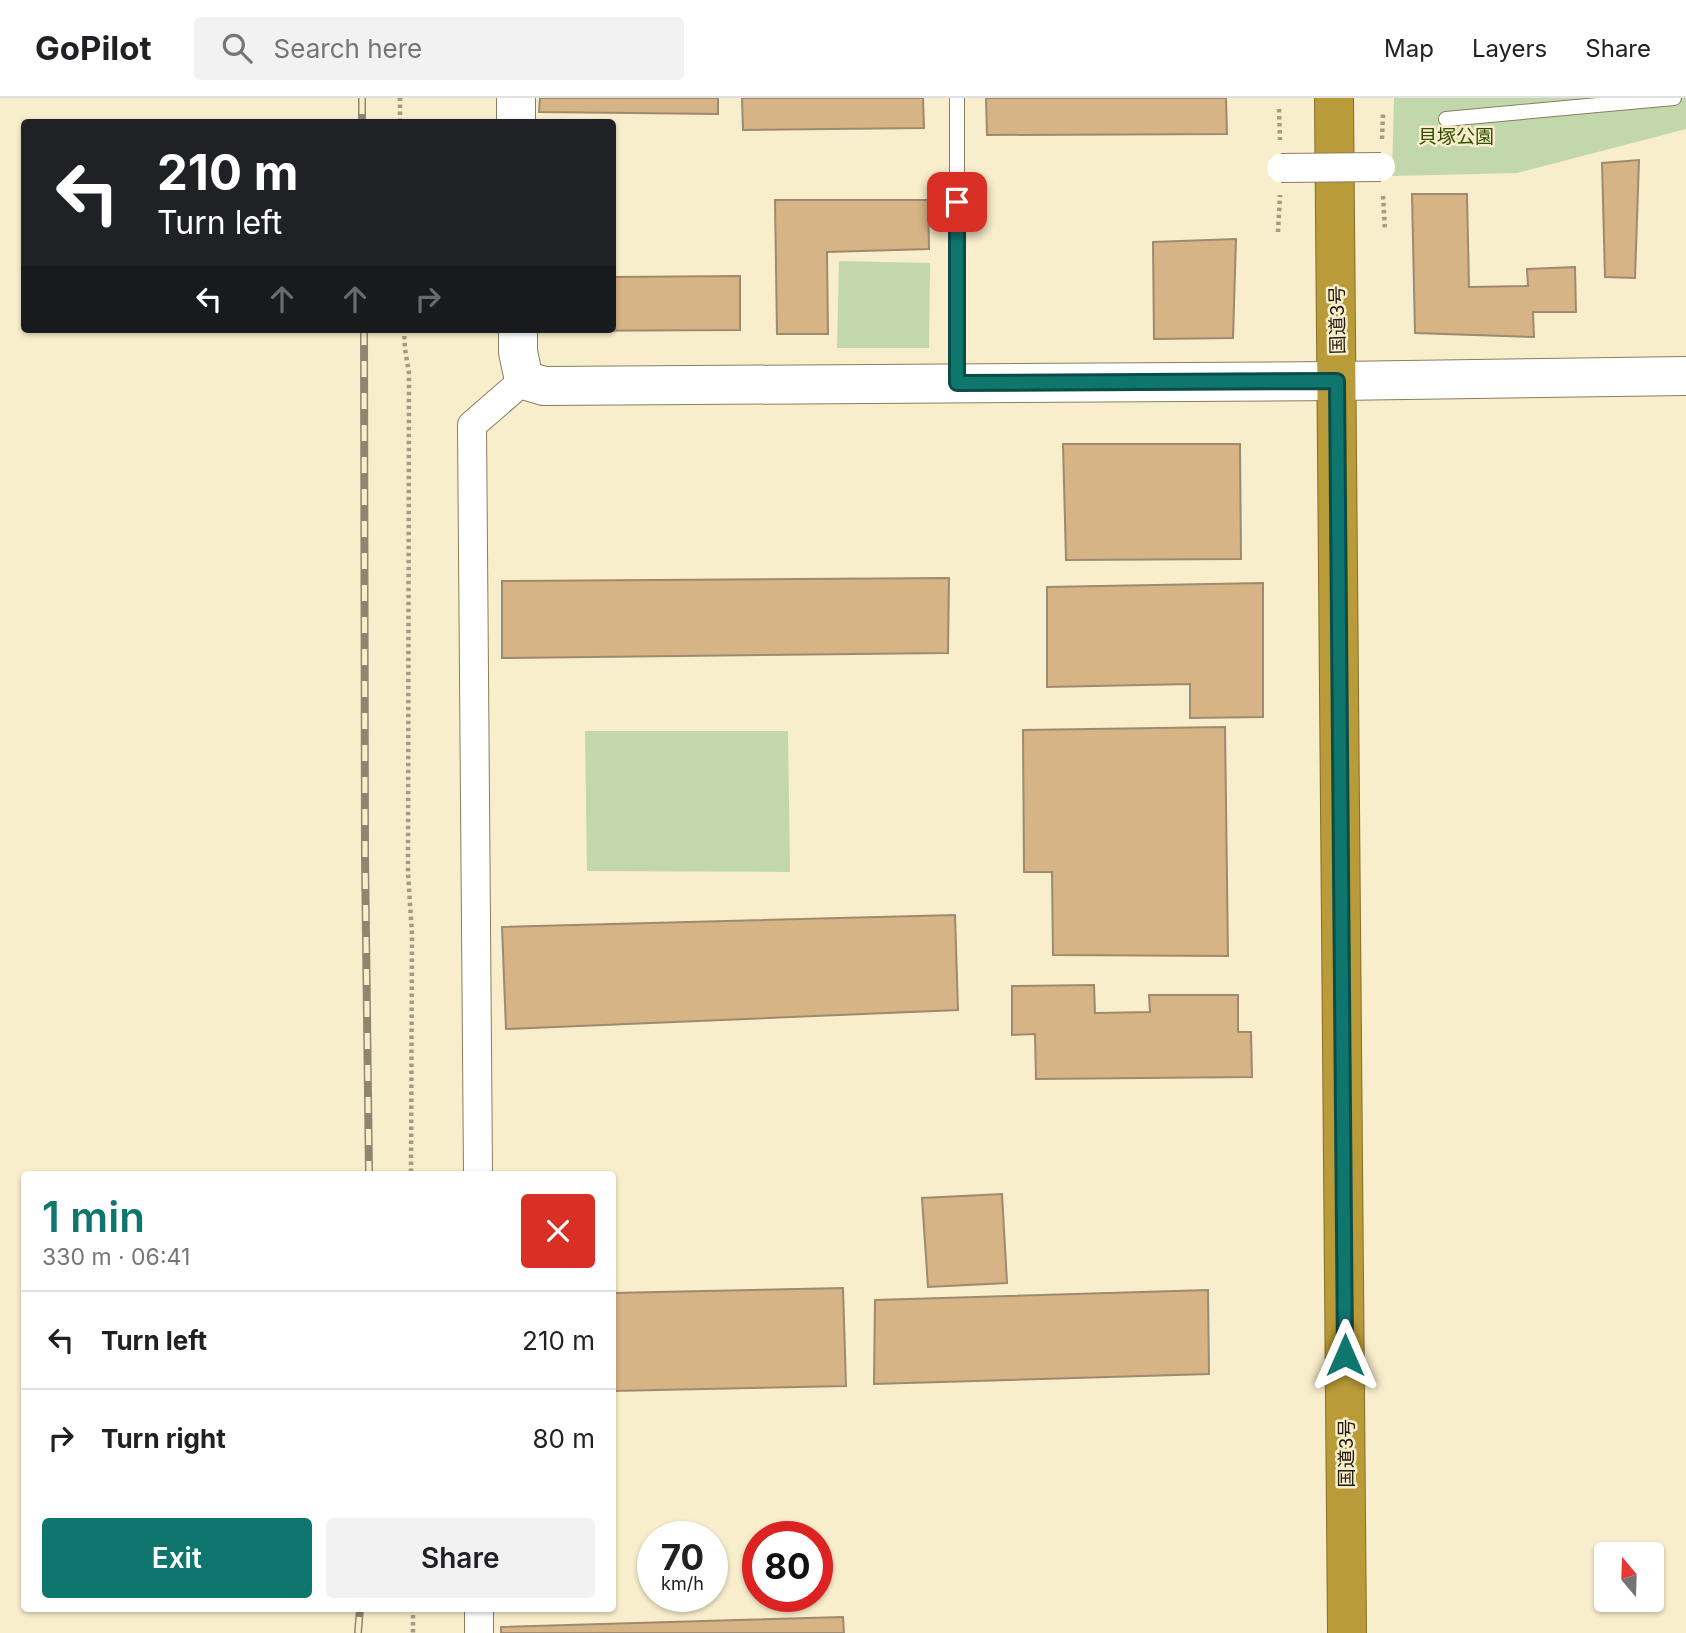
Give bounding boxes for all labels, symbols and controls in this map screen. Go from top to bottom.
search box [194,17,684,80]
text: GoPilot [35,28,152,68]
icon: search [218,29,256,67]
text: Search here [274,33,422,64]
text: Map [1384,34,1434,63]
text: Layers [1472,34,1547,63]
text: Share [1585,34,1651,63]
park label: 貝塚公園 [1418,125,1494,148]
text: 210 m [157,143,298,202]
icon: left [42,147,133,238]
pin [927,172,987,232]
icon: arrive [938,183,976,221]
text: Turn left [157,203,282,242]
icon: left [190,280,228,318]
icon: ahead [263,280,301,318]
icon: ahead [336,280,374,318]
icon: right [409,280,447,318]
street label: 国道3号 [1325,285,1350,355]
text: 1 min [42,1191,145,1242]
button: close [521,1194,595,1268]
text: 330 m · 06:41 [42,1243,190,1271]
position arrow [1308,1318,1382,1392]
icon: left [42,1321,80,1359]
text: Turn left [101,1325,207,1356]
text: 210 m [522,1325,595,1356]
icon: right [42,1419,80,1457]
street label: 国道3号 [1335,1419,1358,1487]
text: Turn right [101,1423,226,1454]
text: 80 m [532,1423,595,1454]
button: Exit [42,1518,312,1598]
button: Share [326,1518,595,1598]
speed limit sign: 80 [742,1521,833,1612]
text: 70 [661,1536,704,1578]
north arrow [1594,1542,1664,1612]
map controls [1594,1542,1664,1612]
text: km/h [661,1573,704,1594]

